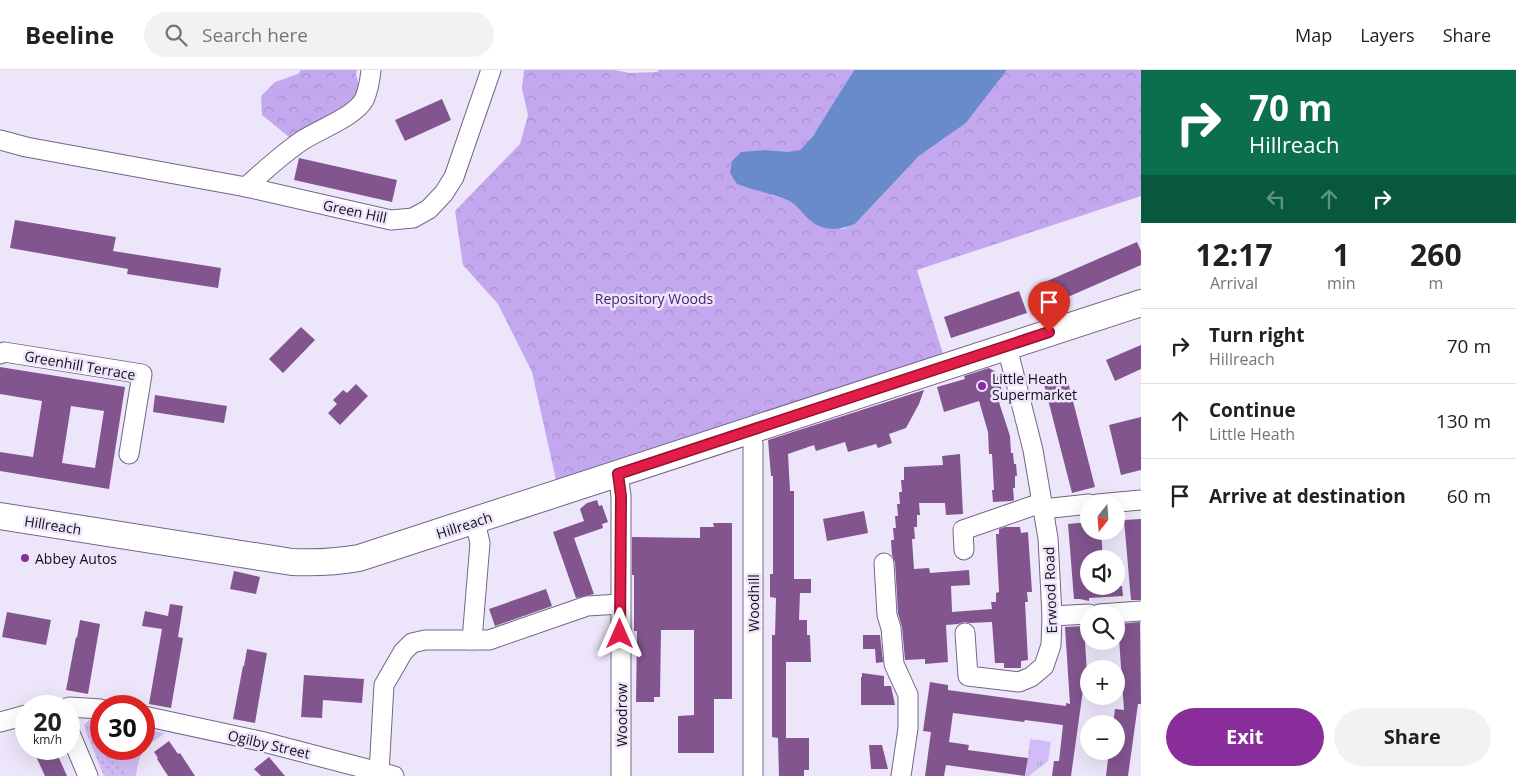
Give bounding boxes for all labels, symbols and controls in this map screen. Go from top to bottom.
search box [144,12,494,57]
text: Beeline [25,18,114,51]
icon: search [162,21,190,49]
text: Search here [202,22,308,48]
text: Map [1295,23,1332,47]
text: Layers [1360,23,1415,47]
text: Share [1443,23,1491,47]
text: 70 m [1249,84,1332,131]
icon: right [1166,90,1231,155]
text: Hillreach [1249,129,1339,159]
icon: left [1262,185,1290,213]
icon: ahead [1315,185,1343,213]
icon: right [1368,185,1396,213]
street label: Green Hill [321,195,389,227]
text: 12:17 [1195,234,1273,275]
text: 1 [1333,234,1350,275]
text: 260 [1410,234,1462,275]
text: Arrival [1210,272,1258,294]
text: min [1327,272,1356,294]
text: m [1428,272,1443,294]
pin [1028,281,1070,332]
icon: arrive [1035,288,1063,316]
park label: Repository Woods [595,289,714,308]
text: Turn right [1209,322,1304,348]
icon: right [1166,332,1194,360]
text: 70 m [1447,333,1491,359]
street label: Greenhill Terrace [23,346,137,384]
text: Hillreach [1209,348,1275,370]
place label: Little Heath Supermarket [992,369,1077,404]
marker: Little Heath Supermarket [976,380,988,392]
text: Continue [1209,397,1296,423]
icon: ahead [1166,407,1194,435]
text: 130 m [1436,408,1491,434]
text: Little Heath [1209,423,1295,445]
icon: arrive [1166,482,1194,510]
text: Arrive at destination [1209,483,1406,509]
text: 60 m [1447,483,1491,509]
north arrow [1080,495,1125,540]
map controls [1080,495,1125,760]
street label: Hillreach [434,507,494,543]
street label: Hillreach [23,511,83,539]
street label: Erwood Road [1039,546,1061,634]
place label: Abbey Autos [35,549,117,568]
button: sound [1080,550,1125,595]
marker: Abbey Autos [19,552,31,564]
street label: Woodhill [744,574,763,632]
button: search [1080,605,1125,650]
position arrow [593,607,645,659]
button: + [1080,660,1125,705]
street label: Woodrow [612,683,631,747]
speed limit sign: 30 [90,695,155,760]
text: 20 [33,704,62,738]
button: Exit [1166,708,1324,766]
button: Share [1334,708,1491,766]
button: − [1080,715,1125,760]
street label: Ogilby Street [226,725,312,763]
text: km/h [33,731,62,748]

